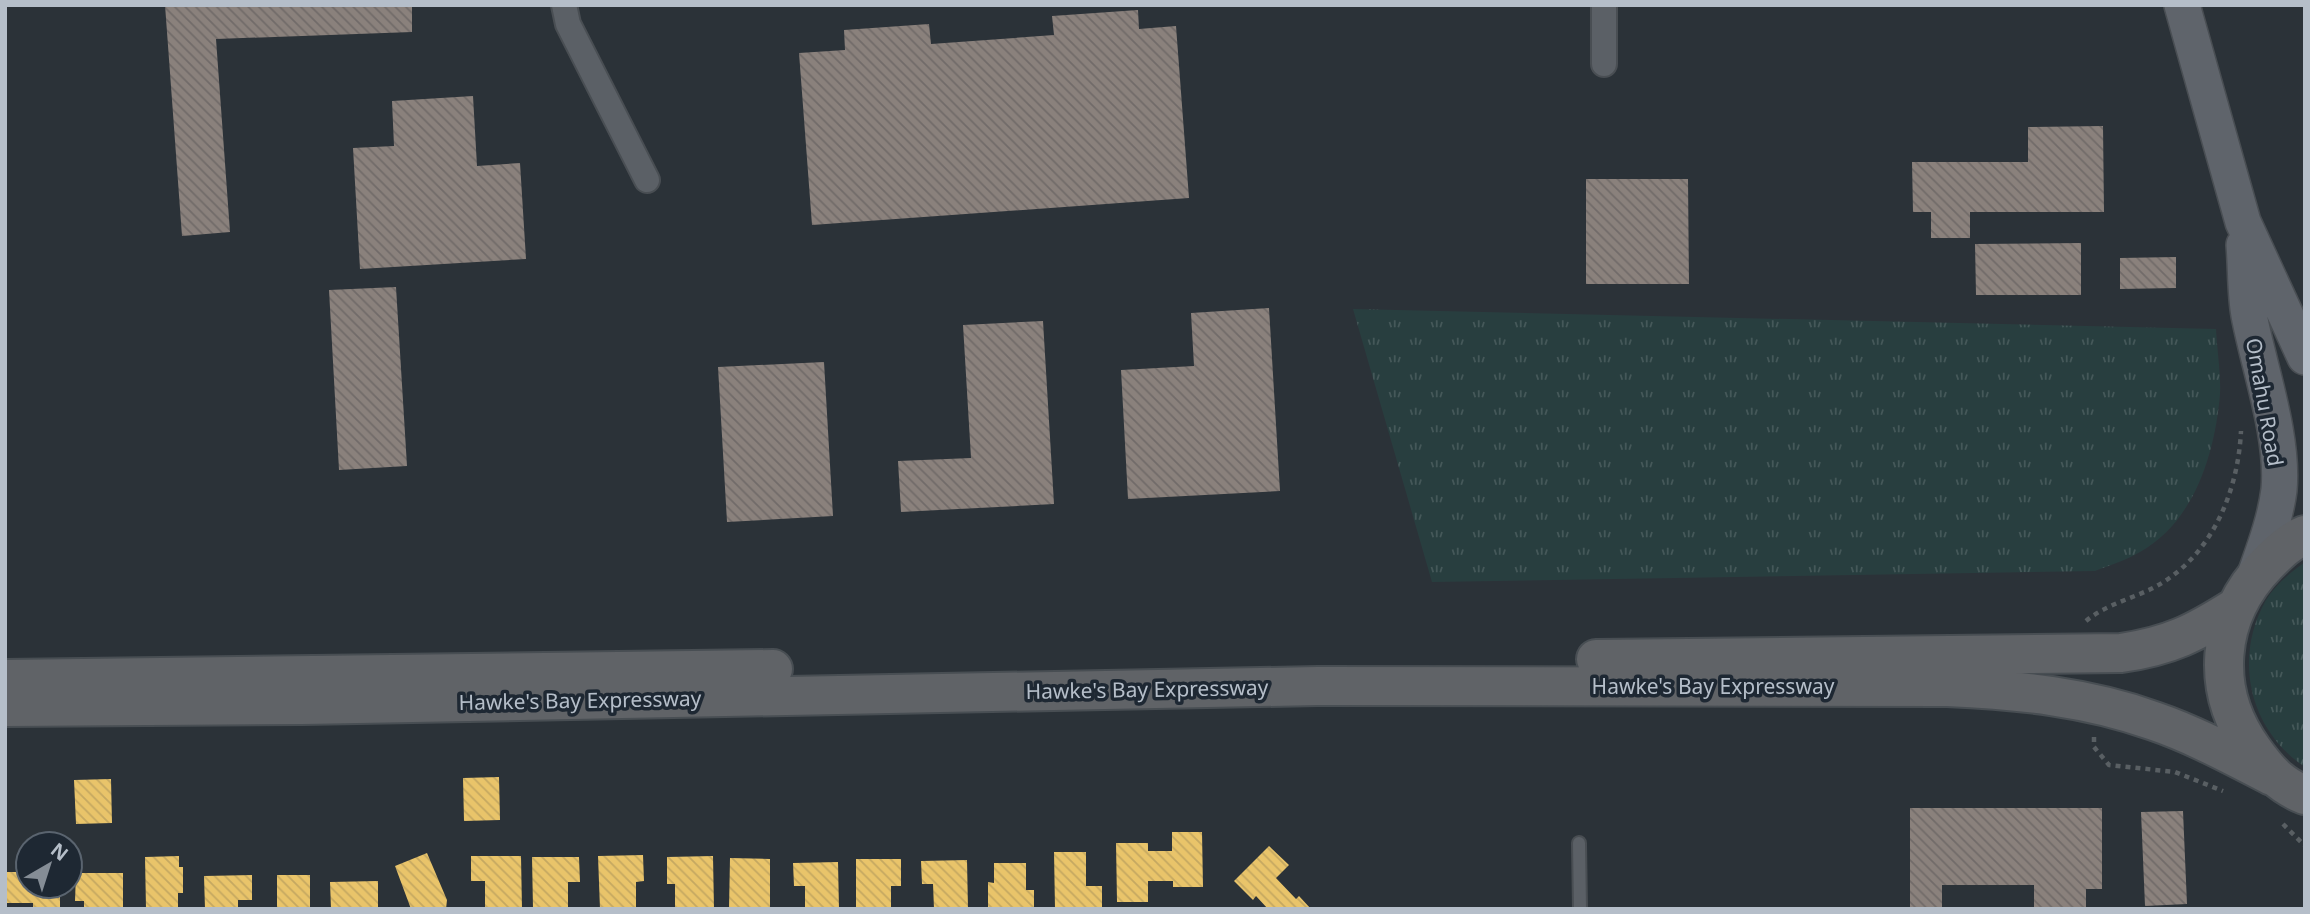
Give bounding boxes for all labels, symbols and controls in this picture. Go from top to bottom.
street label: Omahu Road [2240,336,2290,468]
street label: Hawke's Bay Expressway [1592,672,1835,700]
street label: Hawke's Bay Expressway [1025,673,1269,705]
street label: Hawke's Bay Expressway [458,684,702,716]
north arrow [14,830,84,900]
text: N [46,837,74,867]

